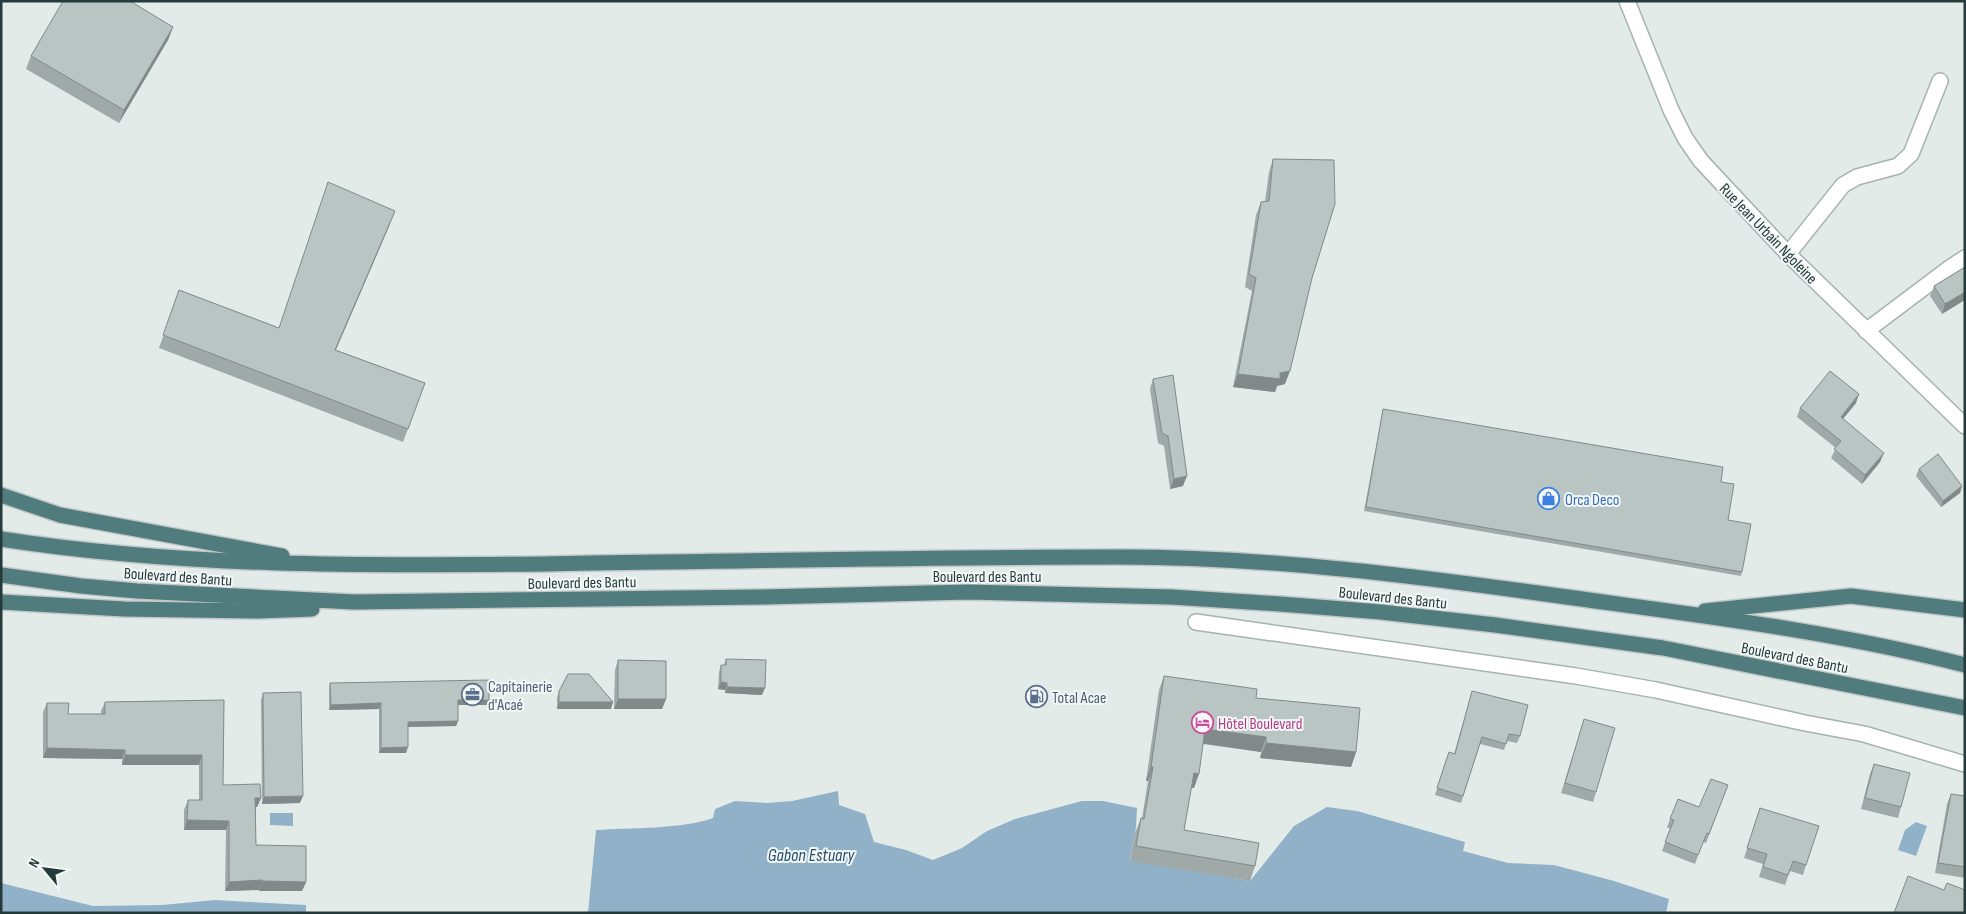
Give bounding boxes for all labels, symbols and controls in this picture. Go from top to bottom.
street label: Rue Jean Urbain Ngoleine [1715,180,1821,288]
shop icon: Orca Deco [1537,487,1561,511]
place label: Orca Deco [1565,491,1619,510]
street label: Boulevard des Bantu [123,564,233,591]
street label: Boulevard des Bantu [933,568,1041,587]
street label: Boulevard des Bantu [528,573,637,594]
street label: Boulevard des Bantu [1338,583,1448,614]
street label: Boulevard des Bantu [1740,639,1850,678]
place label: Capitainerie d'Acaé [488,678,552,715]
office icon: Capitainerie d'Acaé [460,683,484,707]
fuel station icon: Total Acae [1024,685,1048,709]
place label: Total Acae [1052,689,1106,708]
hotel icon: Hôtel Boulevard [1190,711,1214,735]
place label: Hôtel Boulevard [1218,715,1302,734]
north arrow [20,844,70,894]
water label: Gabon Estuary [768,845,856,866]
text: N [25,856,43,870]

